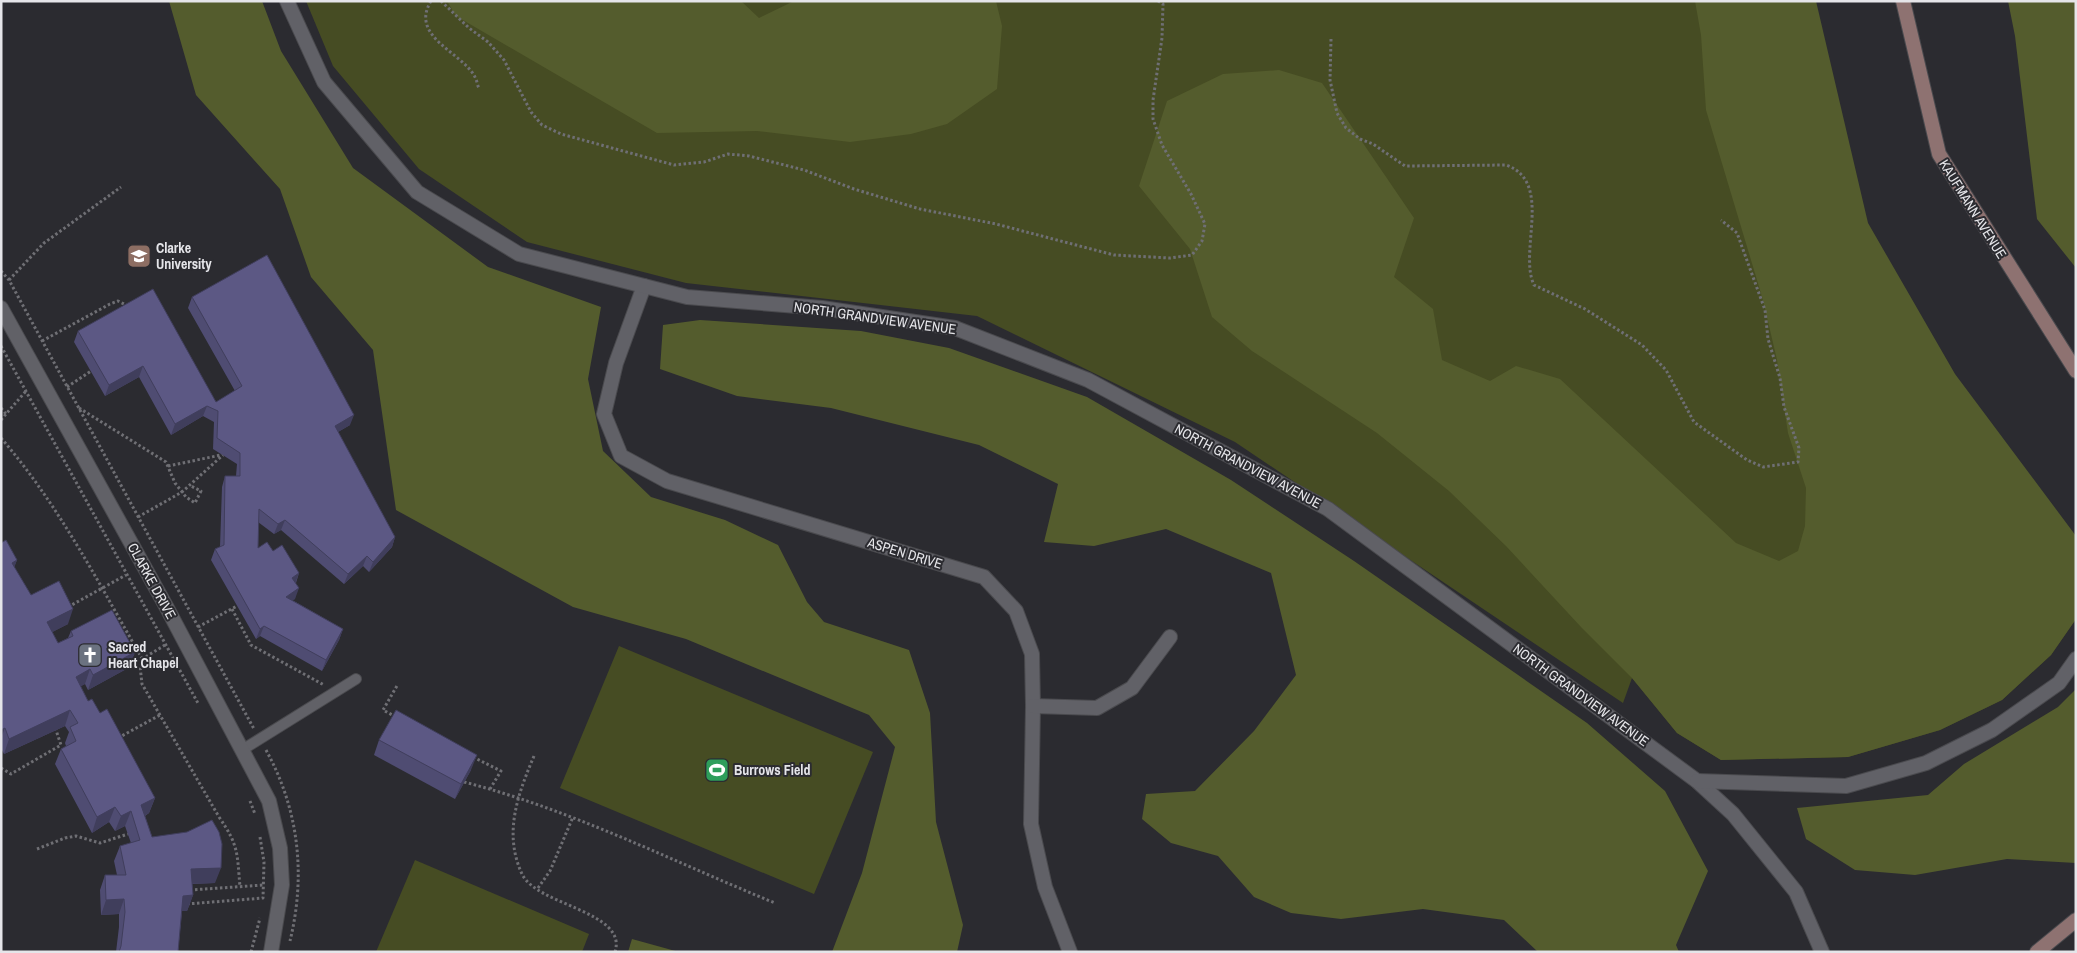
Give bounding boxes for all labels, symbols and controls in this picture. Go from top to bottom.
street label: KAUFMANN AVENUE [1935,156,2011,262]
place label: Clarke University [156,239,212,273]
school or university icon: Clarke University [126,243,152,269]
street label: NORTH GRANDVIEW AVENUE [793,298,957,338]
street label: NORTH GRANDVIEW AVENUE [1172,420,1324,512]
street label: ASPEN DRIVE [864,533,945,573]
street label: CLARKE DRIVE [124,540,180,622]
place label: Sacred Heart Chapel [108,638,179,672]
street label: NORTH GRANDVIEW AVENUE [1510,640,1652,750]
church icon: Sacred Heart Chapel [77,642,103,668]
sports icon: Burrows Field [704,757,730,783]
place label: Burrows Field [734,761,811,779]

